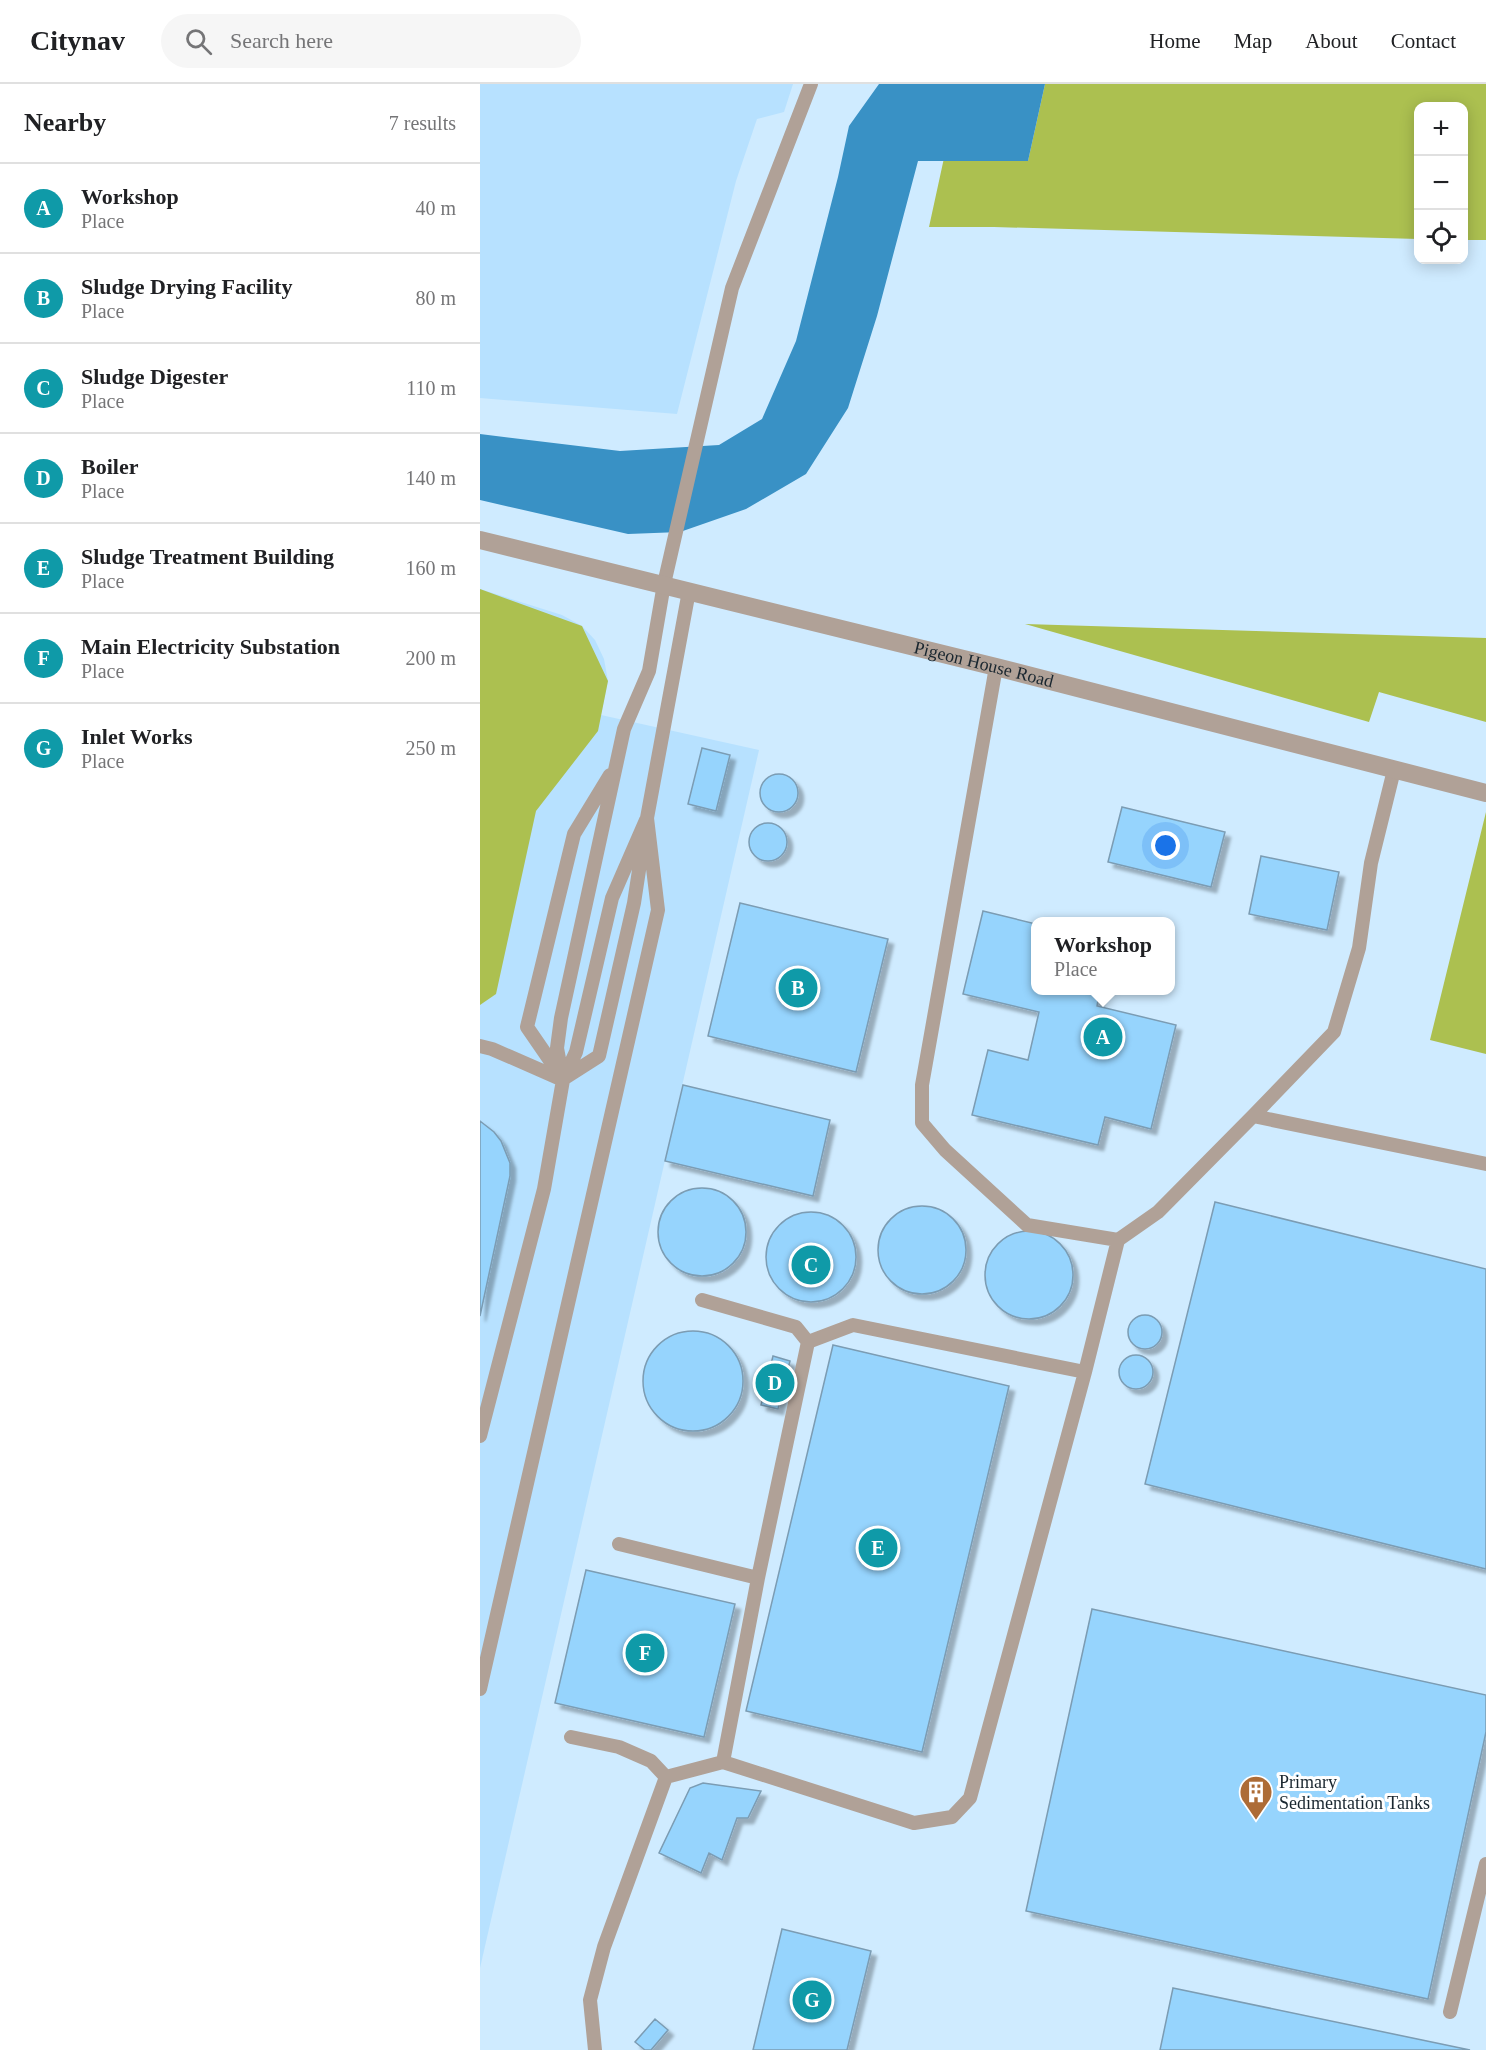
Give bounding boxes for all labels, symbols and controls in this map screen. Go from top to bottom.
search box [161,14,581,68]
text: Citynav [30,25,125,56]
icon: search [182,25,215,58]
text: Search here [230,28,333,53]
text: Home [1149,29,1201,53]
text: Map [1234,29,1272,53]
text: About [1305,29,1358,53]
text: Contact [1391,29,1456,53]
map controls [1414,102,1468,264]
button: + [1414,102,1468,156]
text: Nearby [24,108,106,137]
text: 7 results [389,112,456,134]
button: − [1414,156,1468,210]
text: Workshop [81,184,179,209]
text: A [36,197,51,219]
text: 40 m [415,197,456,219]
text: Place [81,210,124,232]
button: locate [1414,210,1468,264]
text: Sludge Drying Facility [81,274,292,299]
text: B [37,287,50,309]
text: 80 m [415,287,456,309]
text: Place [81,300,124,322]
text: Sludge Digester [81,364,228,389]
text: C [36,377,51,399]
text: 110 m [406,377,456,399]
text: Place [81,390,124,412]
text: Boiler [81,454,138,479]
text: D [36,467,51,489]
text: 140 m [405,467,456,489]
text: Place [81,480,124,502]
text: Sludge Treatment Building [81,544,334,569]
text: E [37,557,50,579]
text: 160 m [405,557,456,579]
text: Place [81,570,124,592]
text: Main Electricity Substation [81,634,340,659]
street label: Pigeon House Road [912,637,1056,691]
text: F [37,647,50,669]
text: 200 m [405,647,456,669]
text: Place [81,660,124,682]
text: Inlet Works [81,724,192,749]
text: G [36,737,51,759]
text: 250 m [405,737,456,759]
text: Place [81,750,124,772]
your location [1151,831,1180,860]
popup [1031,917,1175,995]
text: Workshop [1054,932,1152,957]
text: Place [1054,958,1097,980]
pin: B [778,966,818,1010]
pin: A [1084,1014,1122,1060]
pin: C [792,1242,830,1288]
pin: D [756,1360,794,1406]
pin: E [858,1526,898,1570]
pin: F [626,1630,664,1676]
place label: Primary Sedimentation Tanks [1279,1772,1430,1813]
building icon: Primary Sedimentation Tanks [1238,1774,1274,1821]
pin: G [792,1978,832,2022]

